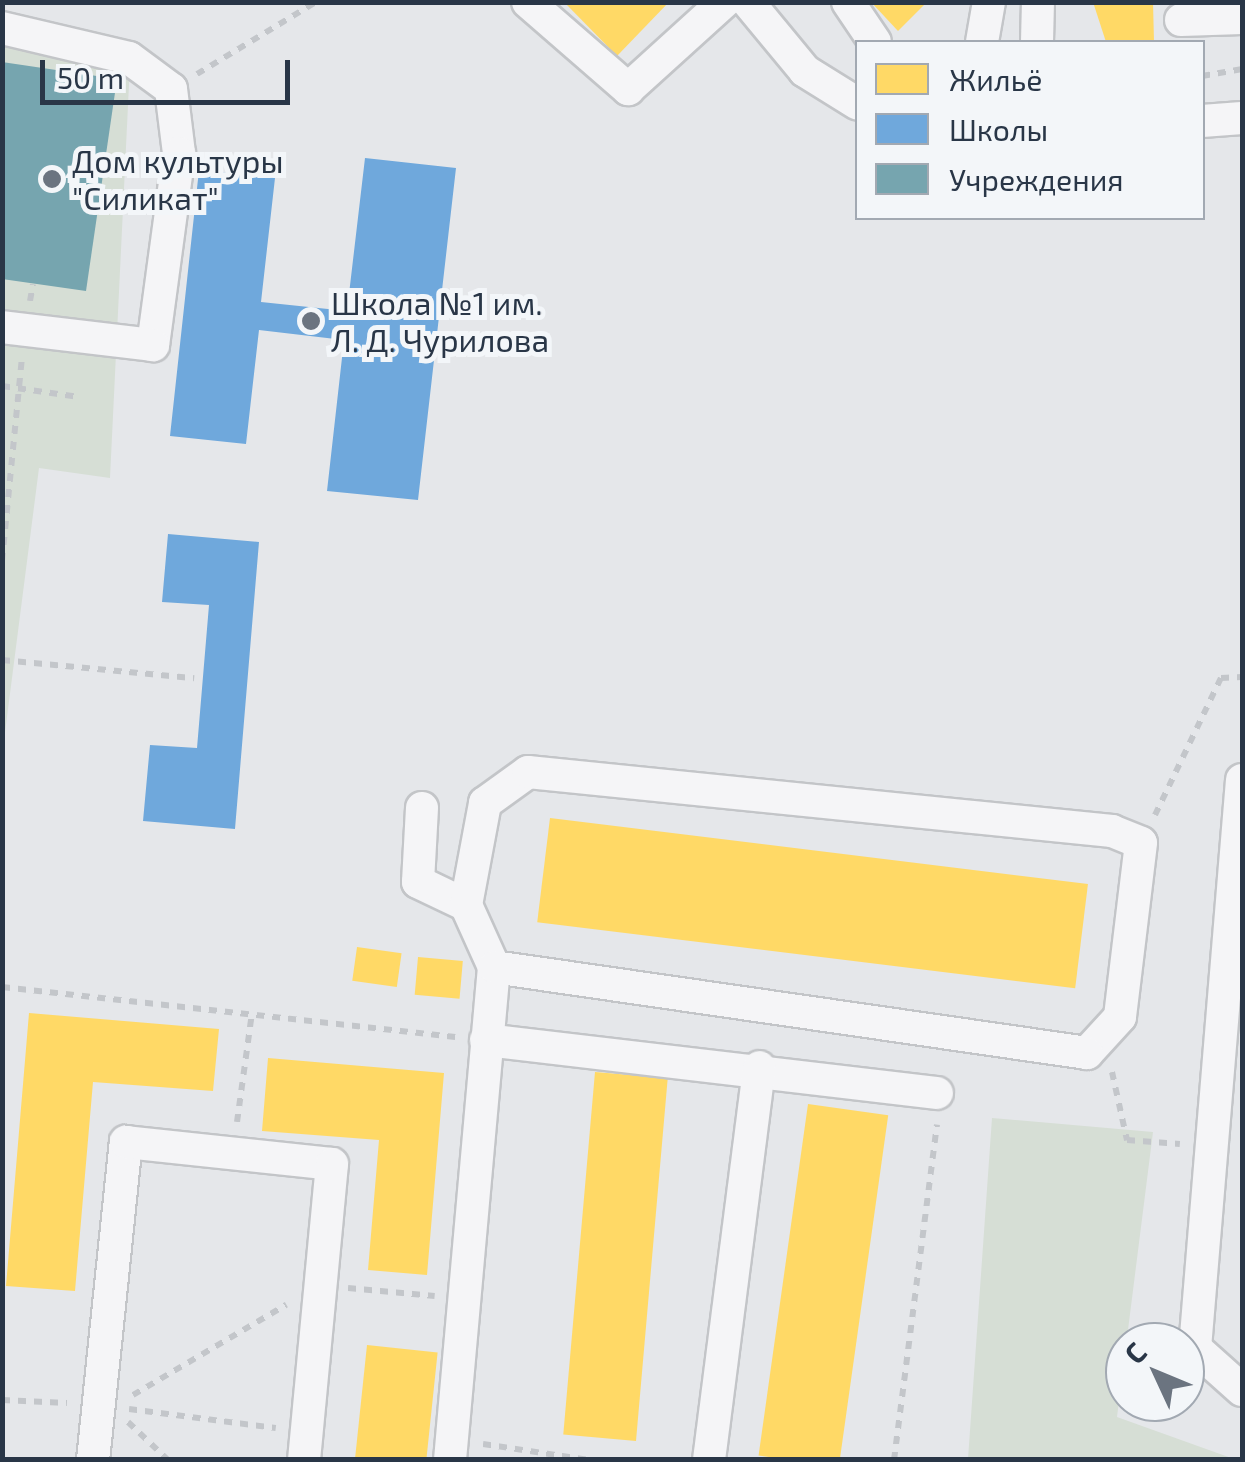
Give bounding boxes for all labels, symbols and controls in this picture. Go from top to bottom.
scale bar [45,40,295,102]
legend [855,40,1205,220]
text: 50 m [57,59,124,95]
text: Жильё [949,61,1042,97]
text: Школы [949,111,1048,147]
place label: Дом культуры "Силикат" [72,142,283,217]
text: Учреждения [949,161,1124,197]
marker: Дом культуры "Силикат" [41,168,63,190]
place label: Школа №1 им. Л. Д. Чурилова [331,284,549,359]
marker: Школа №1 им. Л. Д. Чурилова [300,310,322,332]
north arrow [1105,1322,1205,1422]
text: С [1117,1335,1153,1370]

